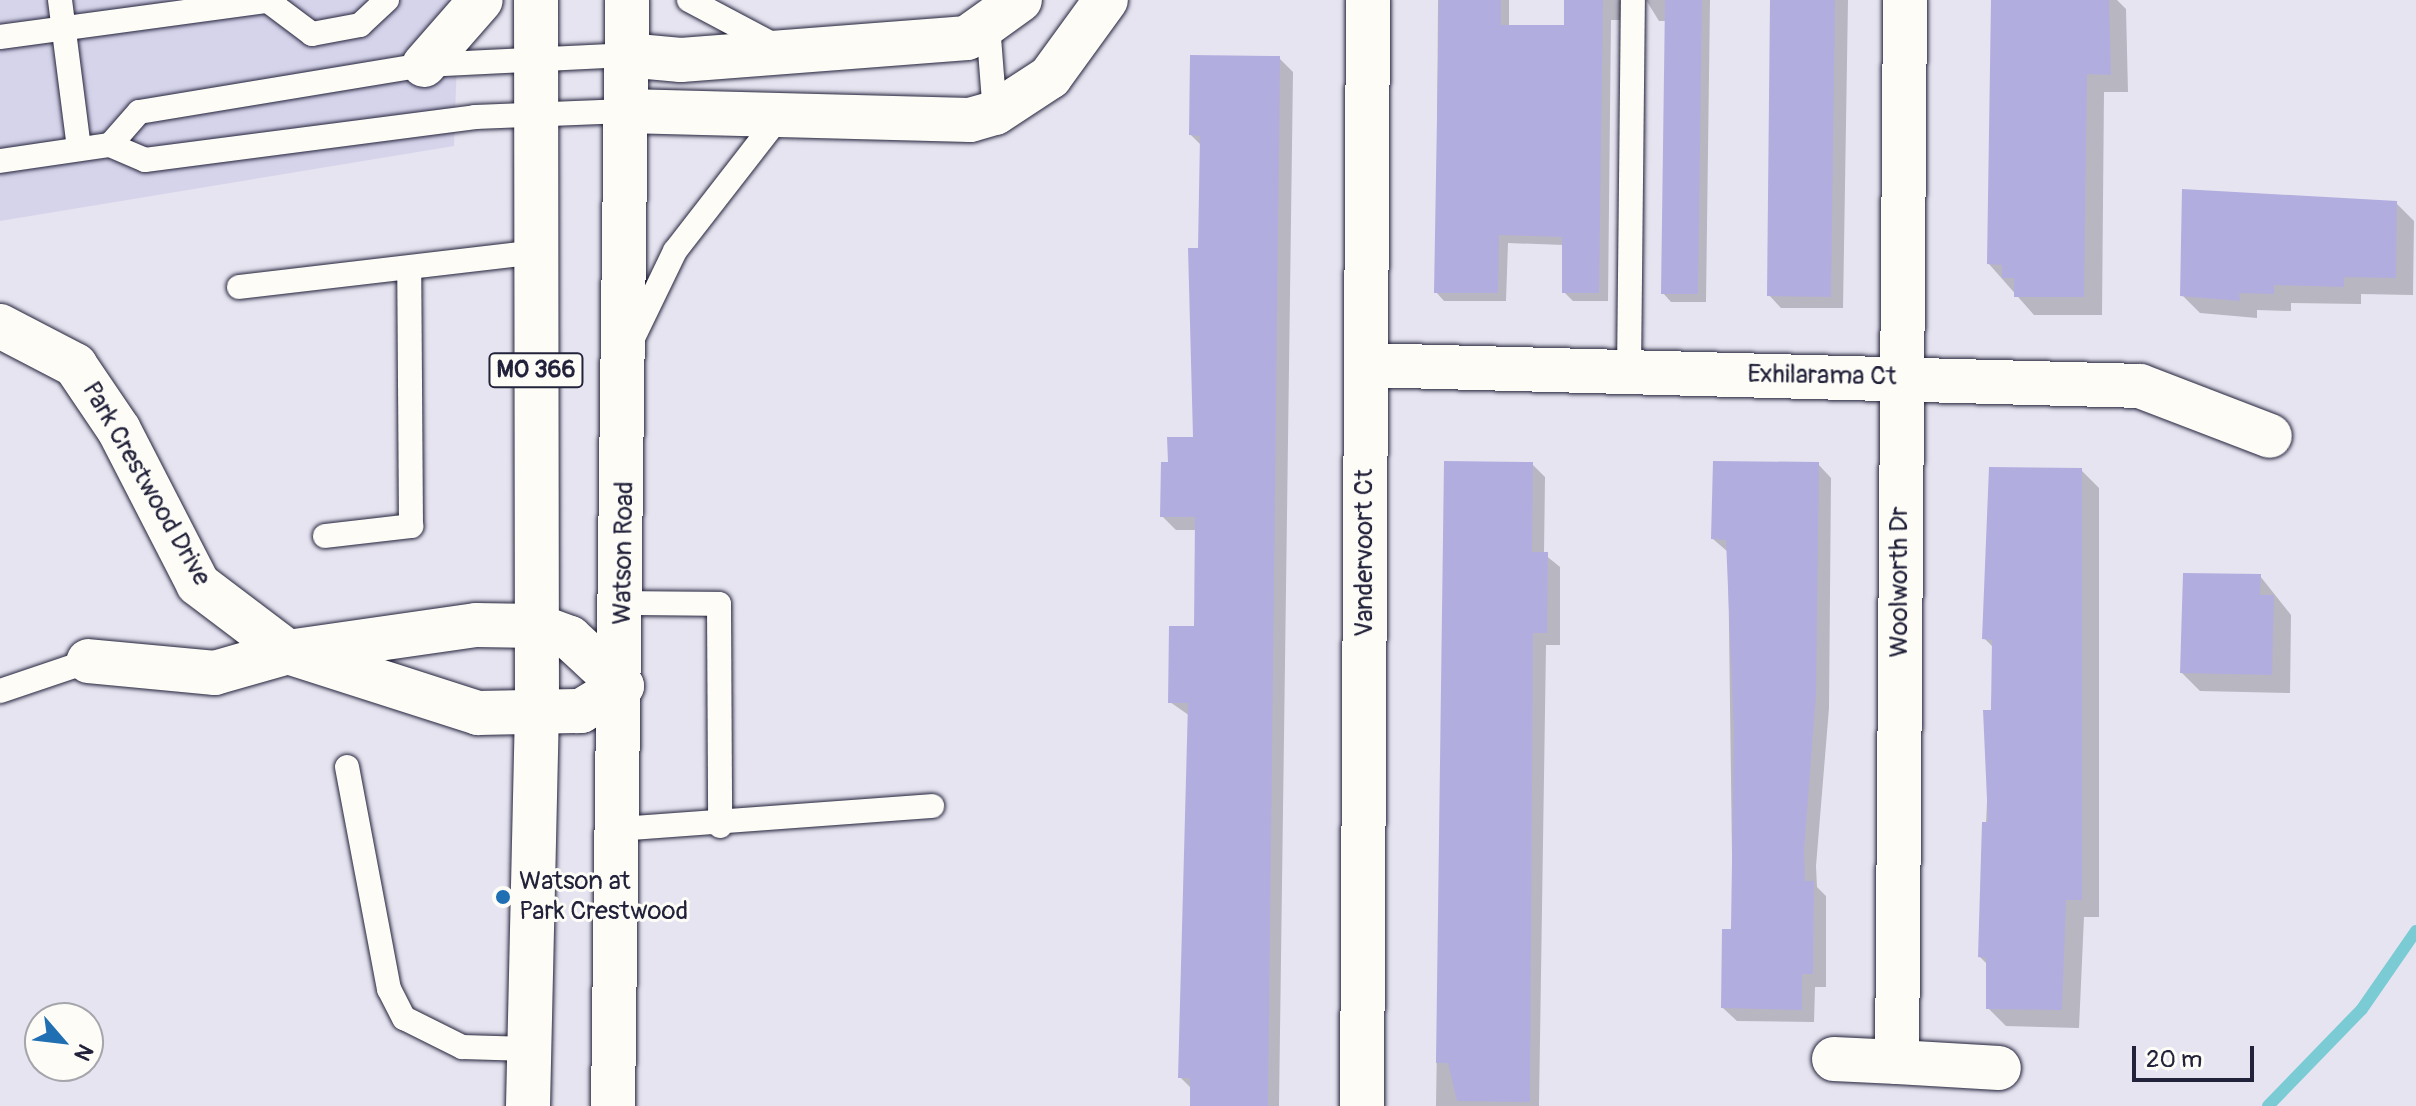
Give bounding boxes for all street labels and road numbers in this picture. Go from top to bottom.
road number: MO 366 [488,350,584,390]
street label: Exhilarama Ct [1747,359,1897,393]
street label: Park Crestwood Drive [75,376,217,592]
street label: Vandervoort Ct [1349,469,1381,637]
street label: Watson Road [607,481,641,625]
street label: Woolworth Dr [1884,506,1916,658]

